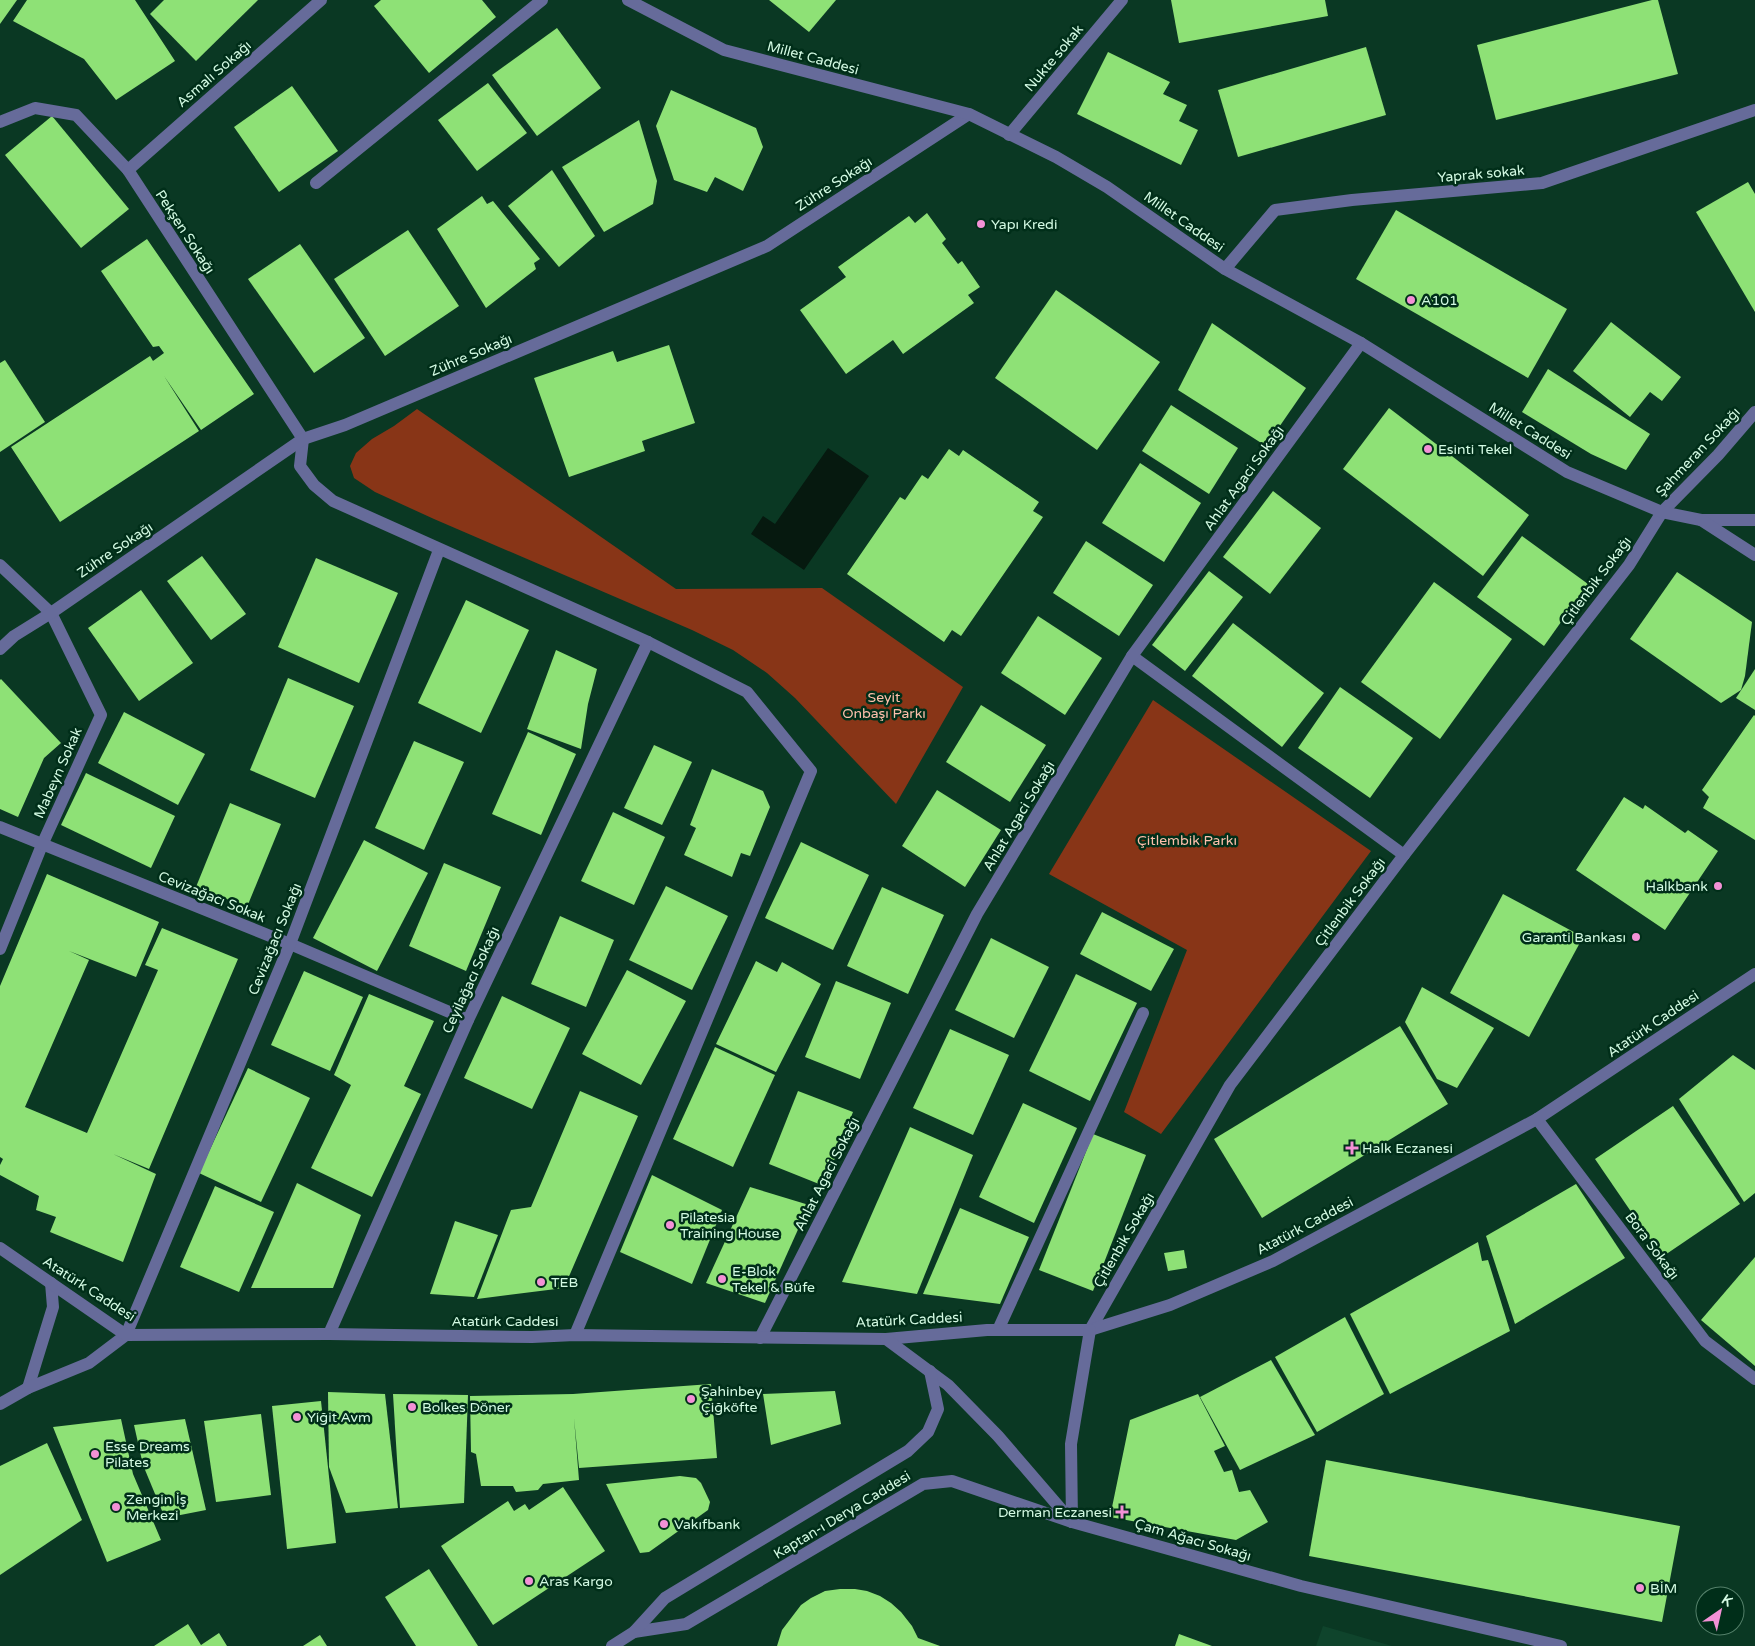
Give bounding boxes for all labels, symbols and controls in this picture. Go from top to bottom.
street label: Nukte sokak [1021,21,1087,95]
street label: Asmalı Sokağı [173,37,255,111]
street label: Millet Caddesi [765,38,861,78]
street label: Zühre Sokağı [793,153,875,215]
street label: Yaprak sokak [1437,162,1526,186]
street label: Pekşen Sokağı [152,187,218,277]
street label: Millet Caddesi [1141,188,1227,256]
place label: Yapı Kredi [991,216,1057,233]
marker: Yapı Kredi [975,218,987,230]
place label: A101 [1421,292,1458,309]
marker: A101 [1405,294,1417,306]
street label: Zühre Sokağı [427,330,515,380]
street label: Millet Caddesi [1486,399,1574,463]
street label: Şahmeran Sokağı [1652,404,1744,500]
street label: Ahlat Agaci Sokağı [1200,422,1288,534]
place label: Esinti Tekel [1438,441,1512,458]
marker: Esinti Tekel [1422,443,1434,455]
street label: Zühre Sokağı [74,518,156,582]
street label: Çitlenbik Sokağı [1557,533,1635,629]
park label: Seyit Onbaşı Parkı [842,689,926,722]
street label: Mabeyn Sokak [30,724,86,821]
street label: Ahlat Agaci Sokağı [979,758,1059,874]
park label: Çitlembik Parkı [1137,832,1237,849]
street label: Çitlenbik Sokağı [1311,854,1389,950]
street label: Cevizağacı Sokak [156,868,269,926]
place label: Halkbank [1646,878,1708,895]
marker: Halkbank [1712,880,1724,892]
street label: Cevizağacı Sokağı [245,881,305,997]
street label: Ceyilağacı Sokağı [439,924,503,1036]
place label: Garanti Bankası [1522,929,1626,946]
marker: Garanti Bankası [1630,931,1642,943]
street label: Atatürk Caddesi [1604,987,1702,1061]
street label: Ahlat Agaci Sokağı [791,1114,863,1234]
place label: Halk Eczanesi [1362,1140,1453,1157]
marker: Halk Eczanesi [1346,1142,1358,1154]
street label: Çitlenbik Sokağı [1090,1189,1158,1291]
street label: Atatürk Caddesi [1254,1193,1356,1259]
place label: Pilatesia Training House [680,1209,780,1242]
street label: Bora Sokağı [1621,1209,1683,1283]
marker: Pilatesia Training House [664,1219,676,1231]
street label: Atatürk Caddesi [39,1253,139,1325]
place label: E-Blok Tekel & Büfe [732,1263,815,1296]
marker: E-Blok Tekel & Büfe [716,1273,728,1285]
place label: TEB [551,1274,578,1291]
marker: TEB [535,1276,547,1288]
street label: Atatürk Caddesi [855,1309,963,1331]
street label: Atatürk Caddesi [451,1313,559,1330]
place label: Şahinbey Çiğköfte [701,1383,763,1416]
marker: Şahinbey Çiğköfte [685,1393,697,1405]
place label: Bolkes Döner [422,1399,511,1416]
marker: Bolkes Döner [406,1401,418,1413]
place label: Yiğit Avm [307,1409,371,1426]
marker: Yiğit Avm [291,1411,303,1423]
place label: Esse Dreams Pilates [105,1438,190,1471]
marker: Esse Dreams Pilates [89,1448,101,1460]
street label: Kaptan-ı Derya Caddesi [771,1467,913,1563]
place label: Zengin İş Merkezi [126,1491,187,1524]
marker: Zengin İş Merkezi [110,1501,122,1513]
place label: Derman Eczanesi [998,1504,1112,1521]
marker: Derman Eczanesi [1116,1506,1128,1518]
street label: Çam Ağacı Sokağı [1133,1515,1253,1565]
place label: Vakıfbank [674,1516,741,1533]
marker: Vakıfbank [658,1518,670,1530]
place label: Aras Kargo [539,1573,613,1590]
marker: Aras Kargo [523,1575,535,1587]
place label: BİM [1650,1580,1677,1597]
marker: BİM [1634,1582,1646,1594]
north arrow [1695,1586,1745,1636]
text: K [1718,1591,1736,1611]

